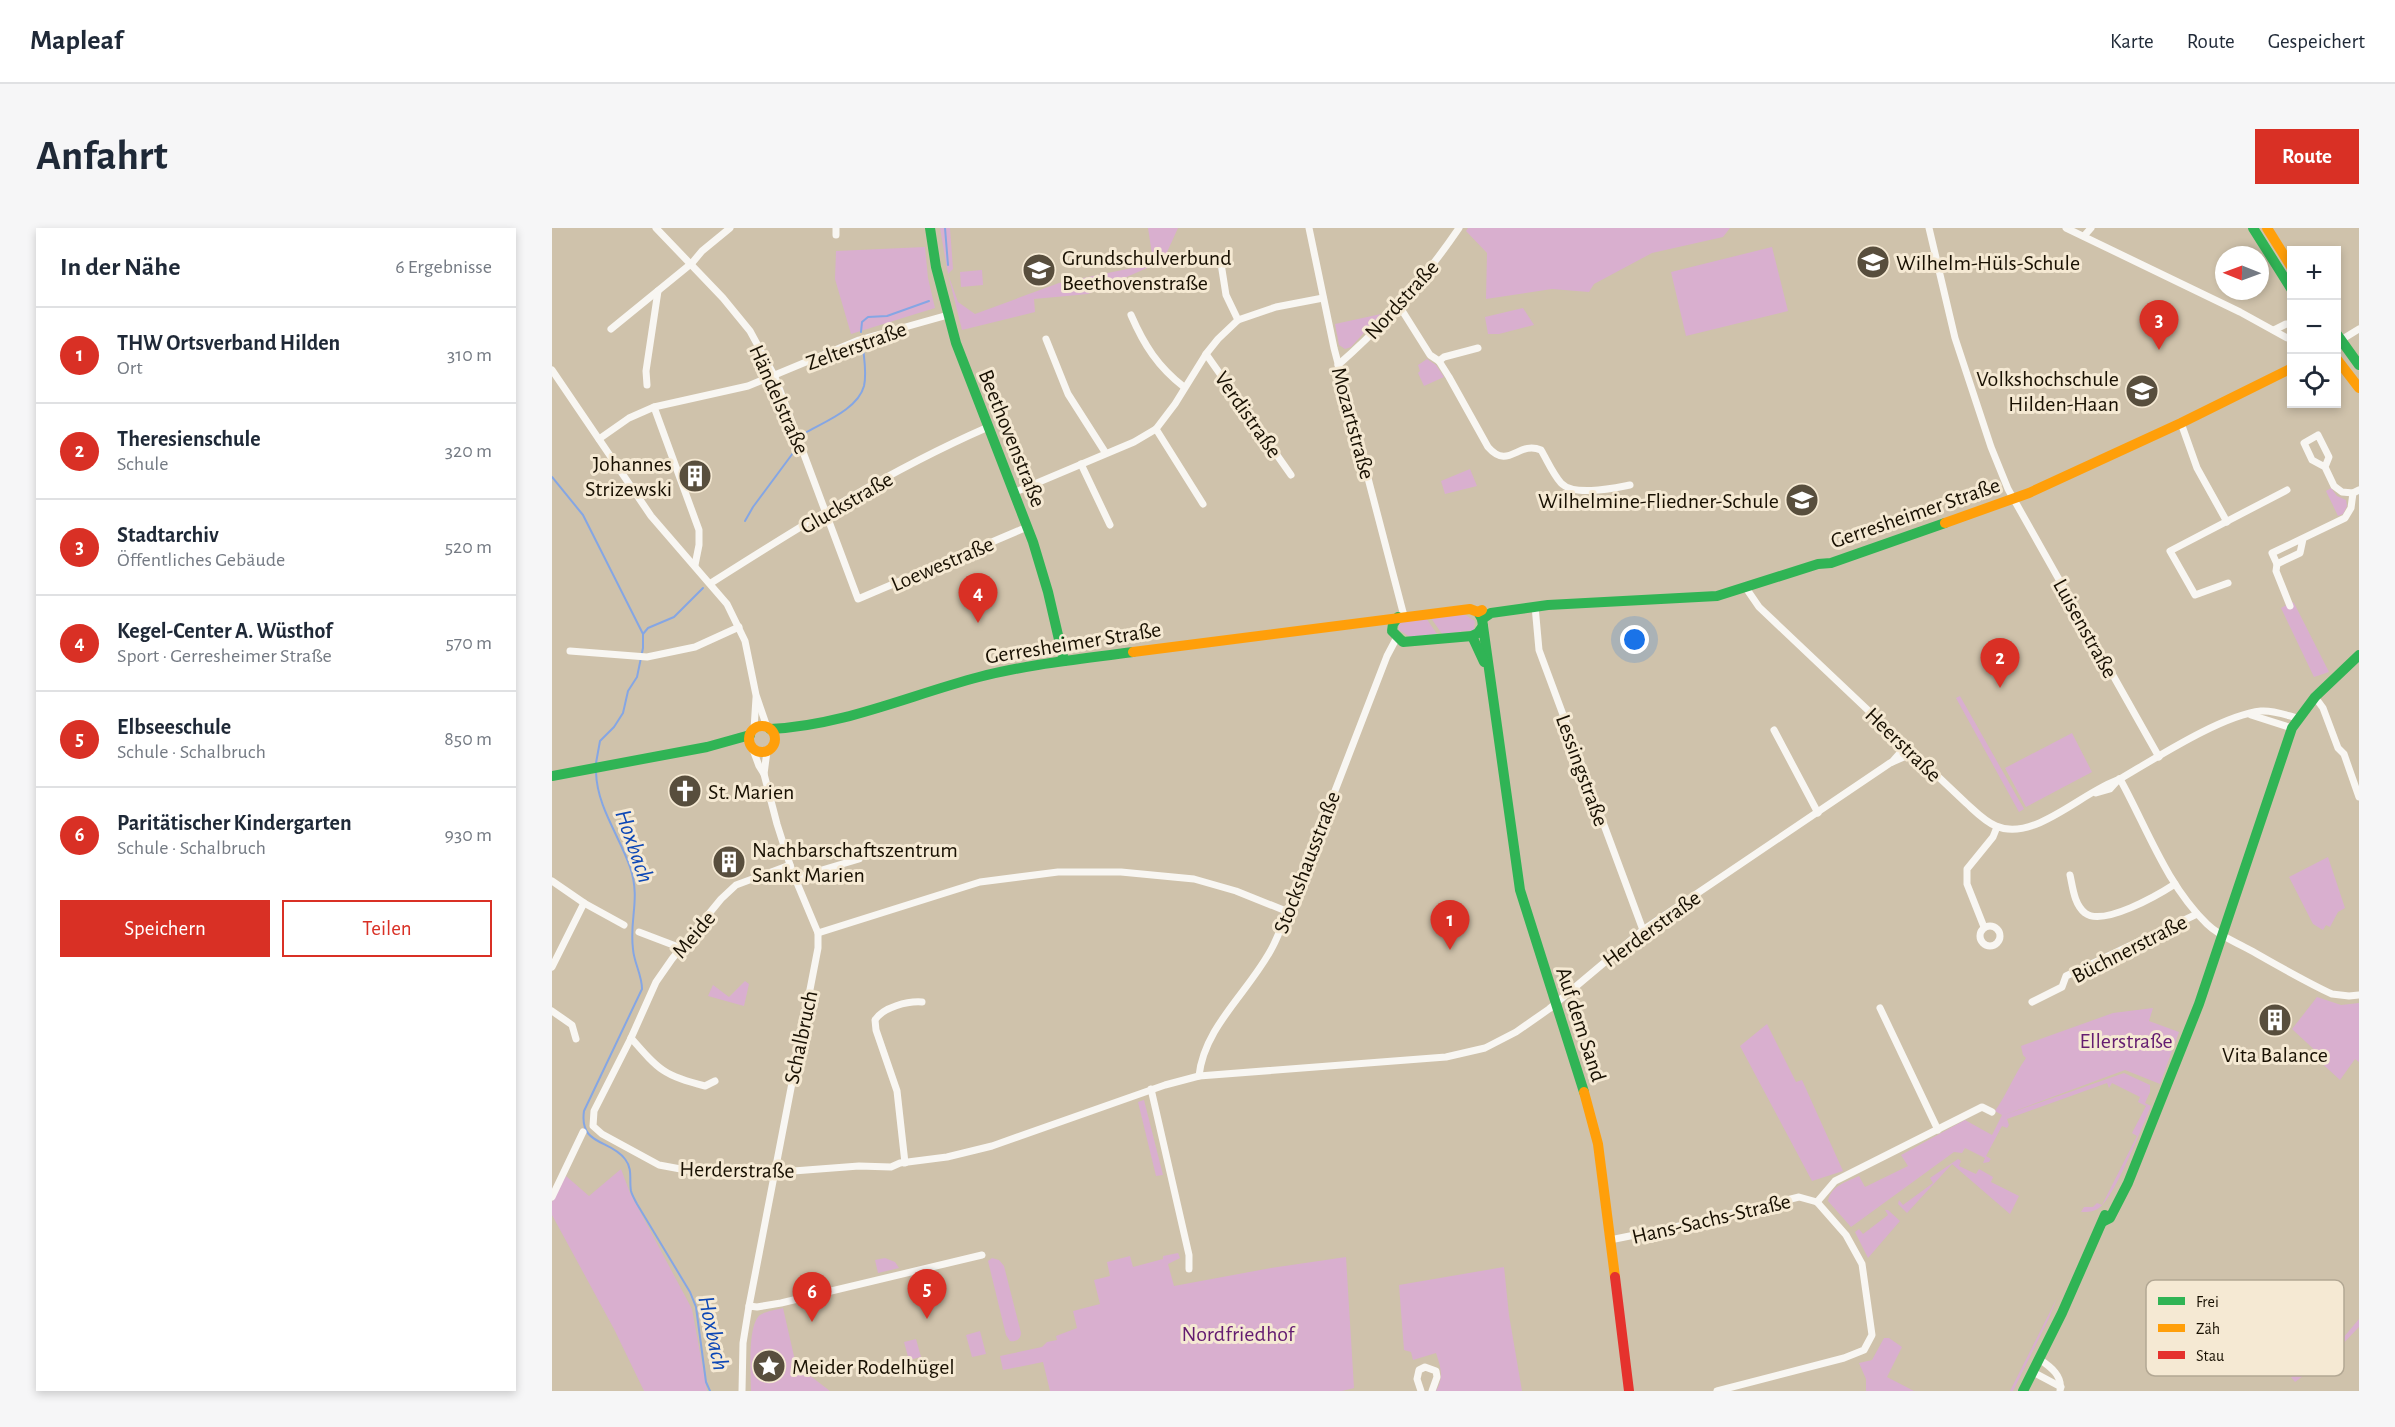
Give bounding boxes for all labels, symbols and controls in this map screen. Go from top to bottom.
text: Mapleaf [30,27,123,55]
text: Karte [2110,31,2154,52]
text: Route [2187,31,2235,52]
text: Gespeichert [2268,31,2365,52]
button: Route [2255,129,2359,184]
text: Anfahrt [36,135,168,177]
school or university icon: Wilhelm-Hüls-Schule [1855,244,1891,280]
north arrow [2215,246,2269,300]
map controls [2287,246,2341,408]
button: + [2287,246,2341,300]
place label: Grundschulverbund Beethovenstraße [1062,247,1232,294]
school or university icon: Grundschulverbund Beethovenstraße [1021,252,1057,288]
place label: Wilhelm-Hüls-Schule [1896,252,2080,274]
text: In der Nähe [60,254,180,280]
street label: Nordstraße [1361,256,1443,344]
text: 6 Ergebnisse [395,257,492,277]
pin: 3 [2140,300,2178,350]
button: − [2287,300,2341,354]
street label: Zelterstraße [803,318,909,374]
text: THW Ortsverband Hilden [117,332,340,354]
street label: Händelstraße [745,341,813,458]
text: 1 [76,345,83,365]
text: 310 m [447,345,492,365]
button: locate [2287,354,2341,408]
text: Ort [117,358,143,378]
street label: Mozartstraße [1328,365,1379,482]
street label: Beethovenstraße [975,367,1050,510]
street label: Verdistraße [1211,367,1286,462]
place label: Volkshochschule Hilden-Haan [1976,368,2119,415]
school or university icon: Volkshochschule Hilden-Haan [2124,373,2160,409]
text: Theresienschule [117,428,261,450]
text: 2 [75,441,84,461]
text: 320 m [445,441,492,461]
place label: Johannes Strizewski [585,453,672,500]
text: Schule [117,454,169,474]
building icon: Johannes Strizewski [677,458,713,494]
street label: Gluckstraße [797,468,896,538]
street label: Gerresheimer Straße [1828,474,2003,552]
school or university icon: Wilhelmine-Fliedner-Schule [1784,482,1820,518]
place label: Wilhelmine-Fliedner-Schule [1538,490,1779,512]
text: Stadtarchiv [117,524,219,546]
street label: Loewestraße [888,533,997,595]
text: 3 [75,537,84,557]
text: 520 m [445,537,492,557]
text: Öffentliches Gebäude [117,550,285,570]
pin: 4 [958,574,998,623]
street label: Luisenstraße [2049,575,2121,682]
street label: Gerresheimer Straße [984,618,1163,668]
text: Kegel-Center A. Wüsthof [117,620,332,642]
your location [1620,625,1649,654]
text: 4 [74,633,85,653]
text: 570 m [445,633,492,653]
pin: 2 [1980,638,2020,688]
text: Sport · Gerresheimer Straße [117,646,332,666]
street label: Heerstraße [1861,703,1946,786]
street label: Lessingstraße [1552,712,1612,829]
text: Elbseeschule [117,716,231,738]
text: 5 [75,729,84,749]
text: 850 m [444,729,492,749]
text: Schule · Schalbruch [117,742,266,762]
church icon: St. Marien [667,773,703,809]
place label: St. Marien [708,781,794,803]
street label: Stockshausstraße [1270,788,1344,936]
water label: Hoxbach [610,807,658,886]
text: Paritätischer Kindergarten [117,812,352,834]
text: 6 [75,825,84,845]
text: 930 m [445,825,492,845]
text: Schule · Schalbruch [117,838,266,858]
place label: Nachbarschaftszentrum Sankt Marien [752,839,958,886]
building icon: Nachbarschaftszentrum Sankt Marien [711,844,747,880]
street label: Herderstraße [1599,886,1705,972]
button: Speichern [60,900,270,957]
button: Teilen [282,900,492,957]
pin: 1 [1430,900,1470,950]
street label: Meide [668,907,720,962]
street label: Büchnerstraße [2068,911,2191,987]
street label: Auf dem Sand [1552,964,1610,1084]
street label: Schalbruch [780,989,822,1086]
building icon: Vita Balance [2257,1002,2293,1038]
park label: Ellerstraße [2079,1030,2173,1052]
place label: Vita Balance [2222,1044,2328,1066]
street label: Herderstraße [679,1158,795,1182]
street label: Hans-Sachs-Straße [1630,1190,1793,1248]
pin: 5 [908,1270,946,1319]
pin: 6 [792,1272,832,1322]
legend [2146,1280,2344,1376]
water label: Hoxbach [693,1294,733,1373]
text: Frei [2196,1294,2219,1310]
text: Zäh [2196,1321,2220,1337]
park label: Nordfriedhof [1182,1323,1296,1345]
place icon: Meider Rodelhügel [751,1348,787,1384]
text: Stau [2196,1348,2224,1364]
place label: Meider Rodelhügel [792,1356,955,1378]

